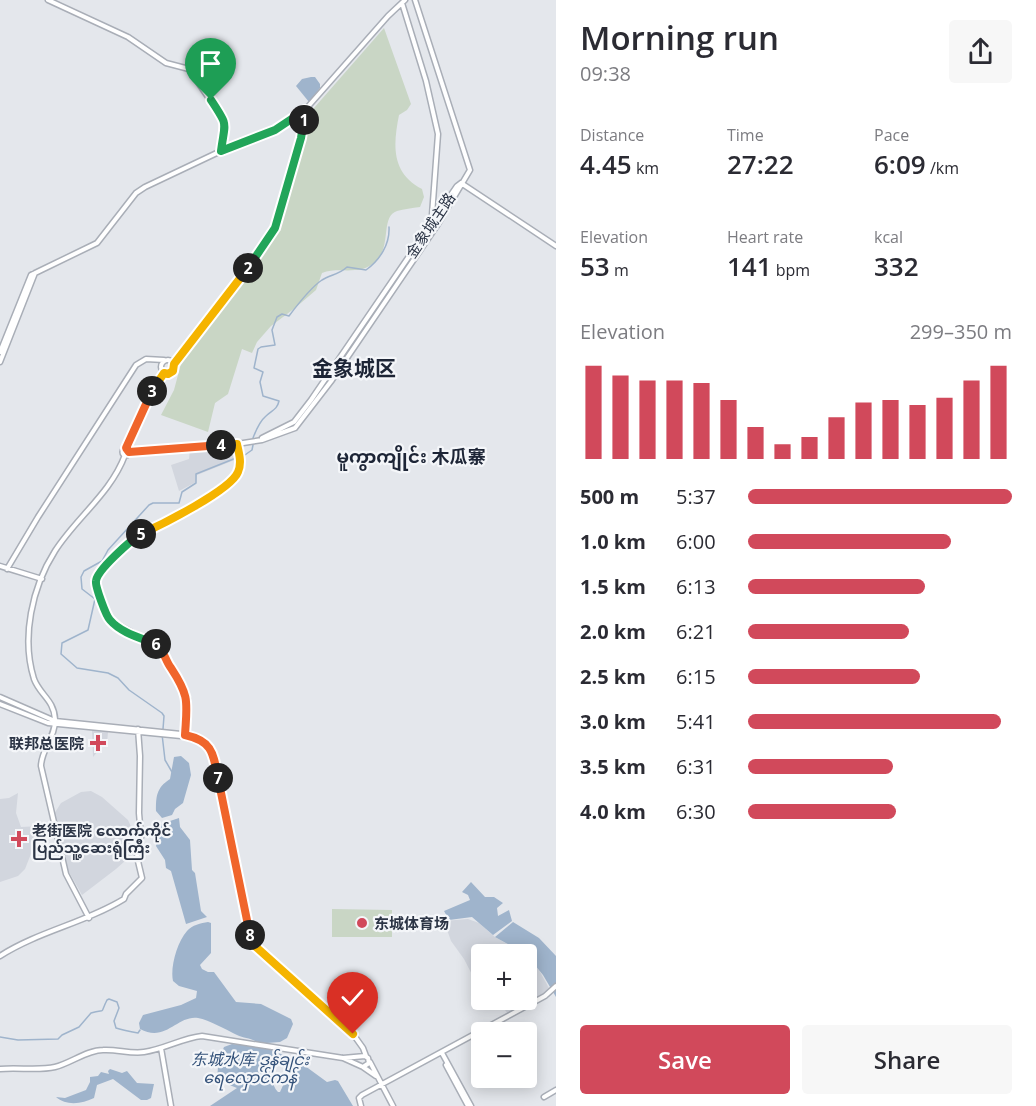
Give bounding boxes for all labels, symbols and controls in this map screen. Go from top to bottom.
text: Morning run [580,15,779,60]
button: share [949,20,1012,83]
pin [185,38,236,100]
icon: arrive [194,47,227,80]
text: 09:38 [580,60,631,87]
pin: 1 [289,105,319,135]
text: 1 [299,109,309,131]
text: Distance [580,124,644,146]
text: Time [727,124,764,146]
text: Pace [874,124,909,146]
text: 4.45 [580,146,632,182]
text: 27:22 [727,146,794,182]
text: 6:09 [874,146,926,182]
text: km [632,157,659,179]
text: /km [926,157,959,179]
street label: 金象城主路 [401,188,459,262]
text: Elevation [580,226,648,248]
text: Heart rate [727,226,803,248]
text: kcal [874,226,903,248]
text: 53 [580,248,610,284]
text: 141 [727,248,772,284]
text: 332 [874,248,919,284]
pin: 2 [233,253,263,283]
text: 2 [243,257,253,279]
text: m [610,259,629,281]
text: bpm [772,259,810,281]
text: Elevation [580,318,665,345]
text: 299–350 m [910,318,1012,345]
district label: 金象城区 [312,354,396,382]
pin: 3 [137,376,167,406]
text: 3 [147,380,157,402]
pin: 4 [206,430,236,460]
text: 4 [216,434,226,456]
district label: မူကွာကျိုင်း 木瓜寨 [337,444,486,472]
text: 500 m [580,483,639,510]
text: 5:37 [676,483,716,510]
pin: 5 [126,519,156,549]
text: 5 [136,523,146,545]
text: 1.0 km [580,528,646,555]
text: 6:00 [676,528,716,555]
text: 1.5 km [580,573,646,600]
text: 6:13 [676,573,716,600]
text: 2.0 km [580,618,646,645]
text: 6:21 [676,618,716,645]
pin: 6 [141,629,171,659]
text: 6 [151,633,161,655]
text: 2.5 km [580,663,646,690]
text: 6:15 [676,663,716,690]
text: 3.0 km [580,708,646,735]
text: 5:41 [676,708,716,735]
place label: 联邦总医院 [9,733,84,753]
marker: 联邦总医院 [89,734,107,752]
text: 3.5 km [580,753,646,780]
text: 6:31 [676,753,716,780]
pin: 7 [203,763,233,793]
text: 7 [213,767,223,789]
text: 4.0 km [580,798,646,825]
text: 6:30 [676,798,716,825]
place label: 老街医院 လောက်ကိုင် ပြည်သူ့ဆေးရုံကြီး [32,820,171,860]
marker: 老街医院 လောက်ကိုင် ပြည်သူ့ဆေးရုံကြီး [10,830,28,848]
place label: 东城体育场 [374,913,449,933]
marker: 东城体育场 [355,916,369,930]
pin: 8 [235,920,265,950]
text: 8 [245,924,255,946]
map controls [471,944,537,1088]
button: + [471,944,537,1010]
pin [327,972,378,1034]
icon: check [336,981,369,1014]
button: − [471,1022,537,1088]
button: Save [580,1025,790,1094]
button: Share [802,1025,1012,1094]
water label: 东城水库 ဒွန်ချင်း ရေလှောင်ကန် [191,1048,311,1091]

